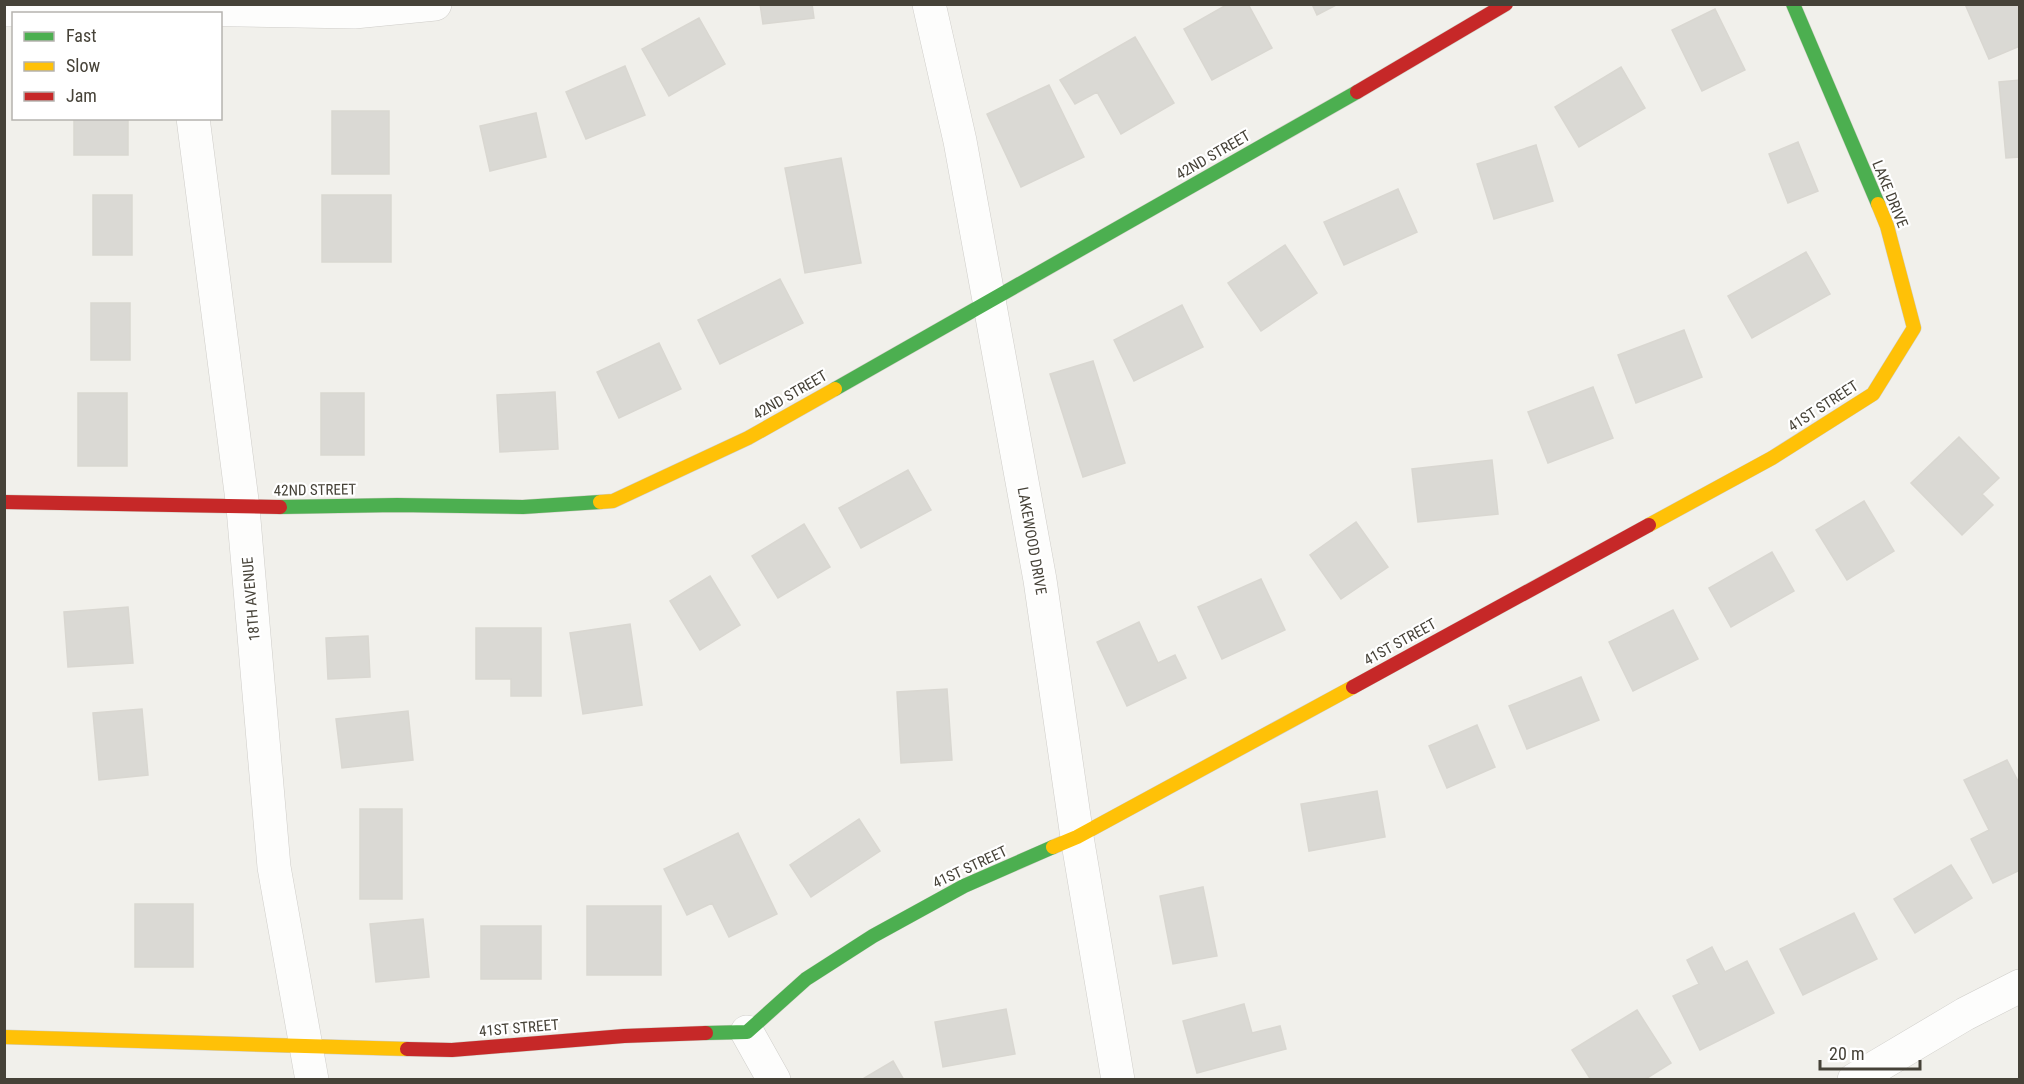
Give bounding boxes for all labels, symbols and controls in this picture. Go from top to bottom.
legend [12,12,222,120]
text: Fast [66,25,97,46]
text: Slow [66,55,101,76]
text: Jam [66,85,97,106]
street label: 42ND STREET [1173,126,1253,183]
street label: LAKE DRIVE [1868,158,1912,230]
street label: 42ND STREET [750,366,830,423]
street label: 41ST STREET [1785,377,1862,435]
street label: 42ND STREET [274,480,357,500]
street label: LAKEWOOD DRIVE [1014,486,1050,596]
street label: 18TH AVENUE [238,556,264,642]
street label: 41ST STREET [1361,615,1439,669]
street label: 41ST STREET [930,842,1010,892]
street label: 41ST STREET [478,1016,560,1040]
scale bar [1820,1033,1920,1071]
text: 20 m [1829,1043,1864,1064]

